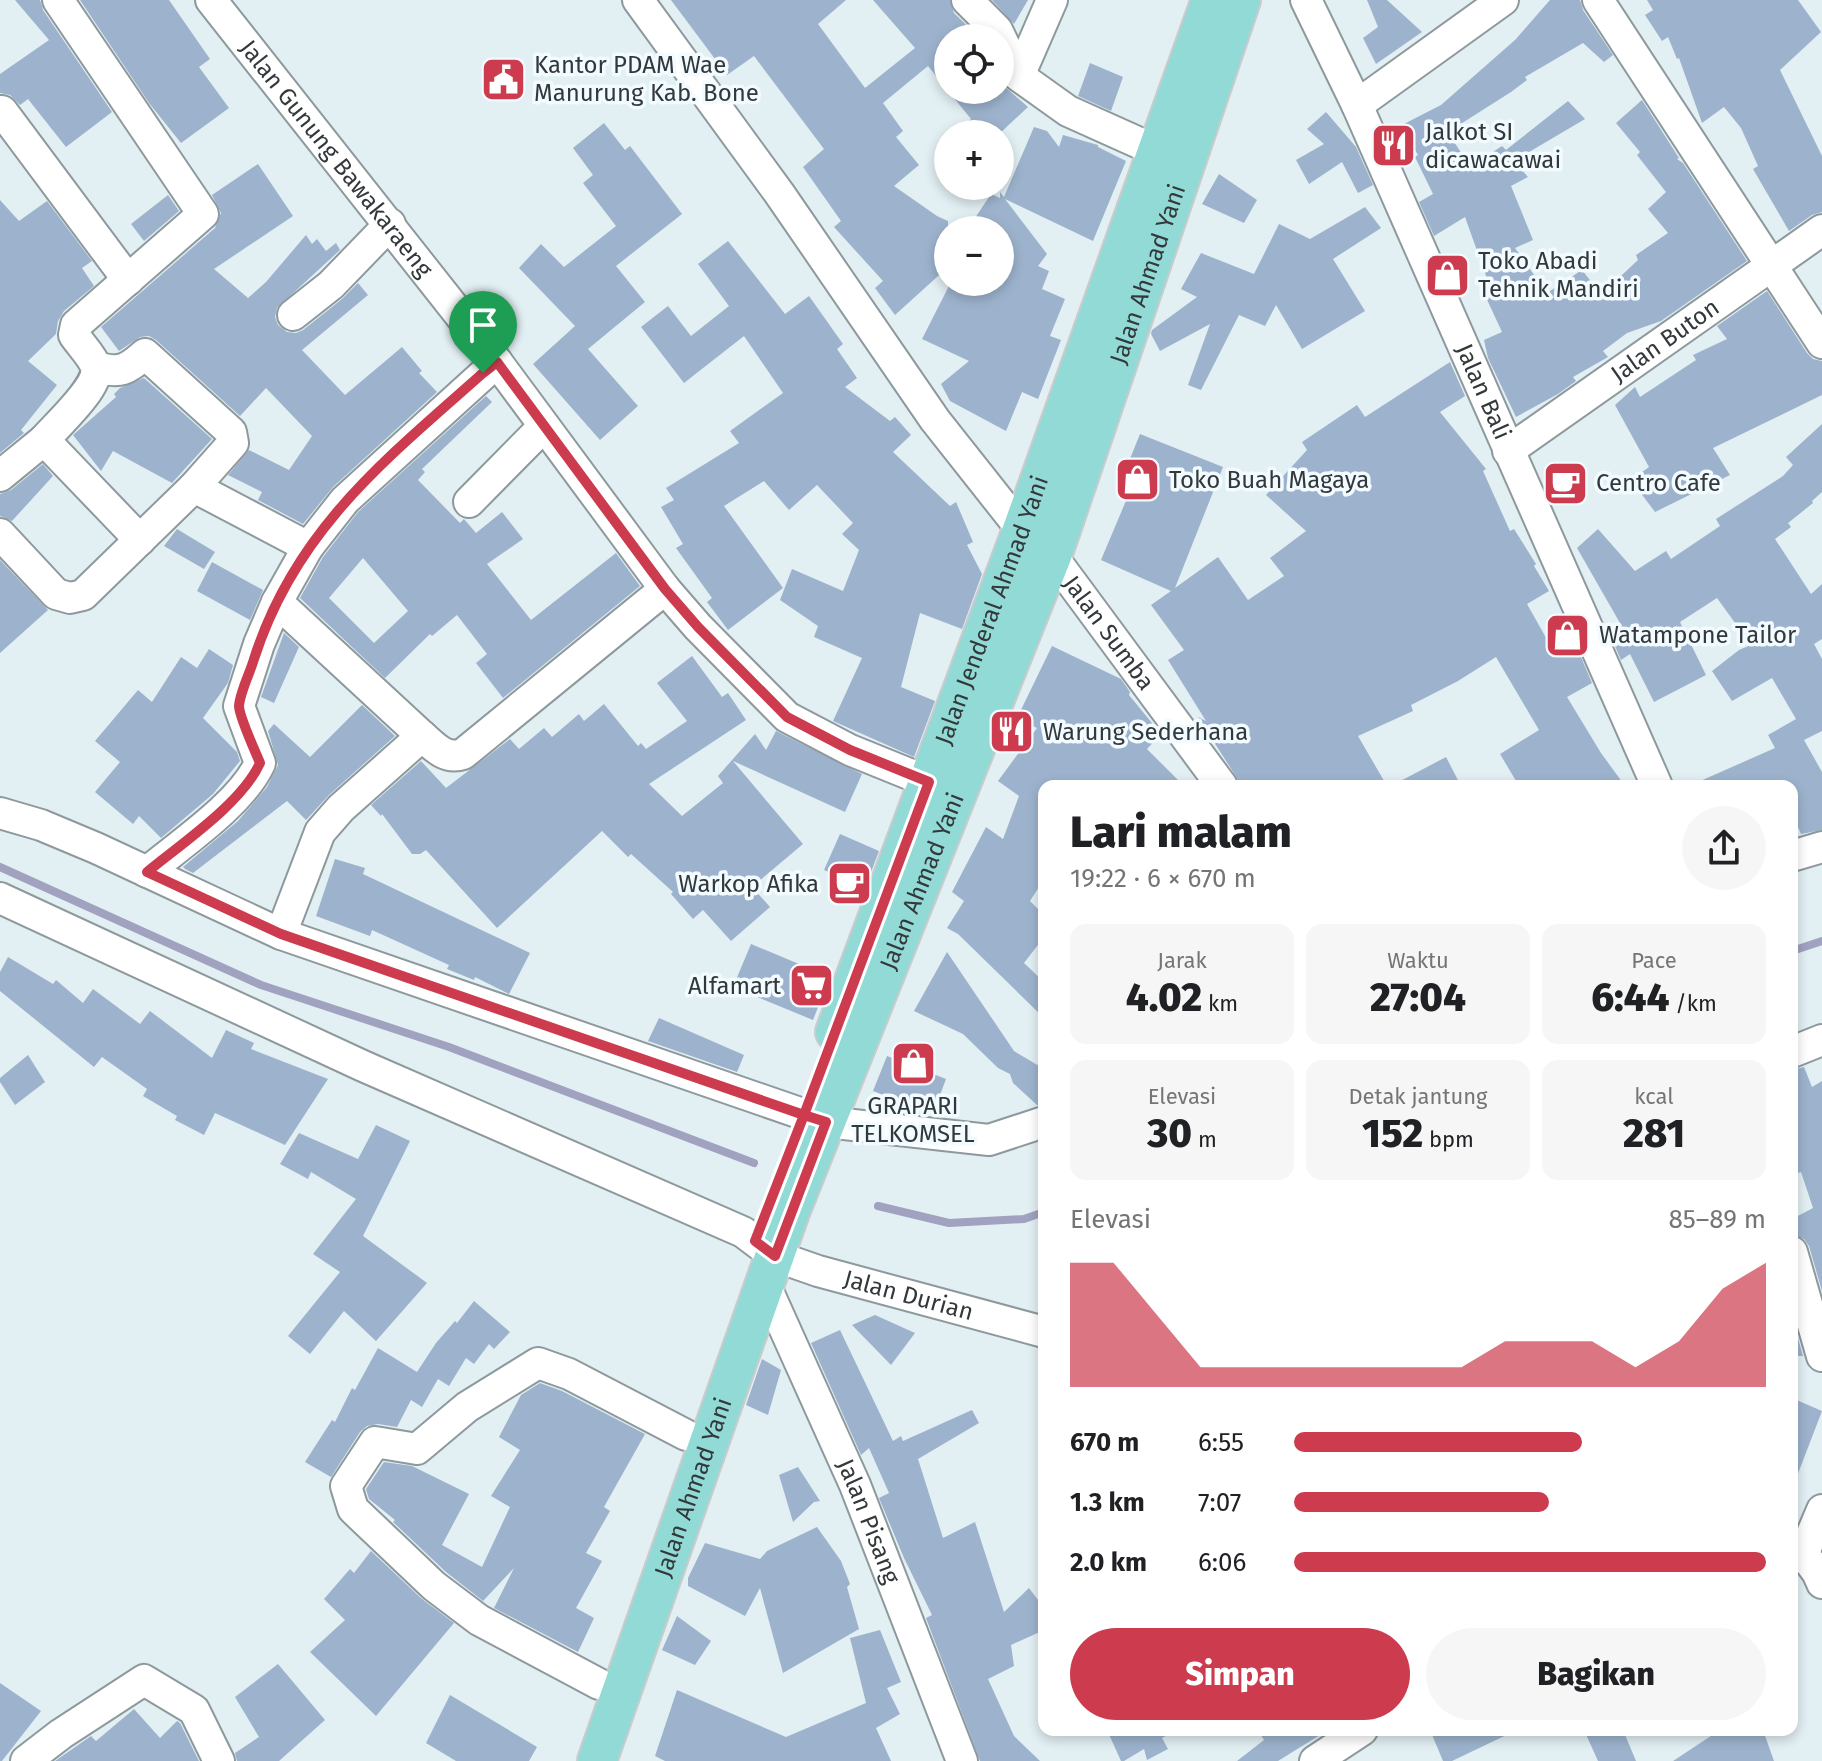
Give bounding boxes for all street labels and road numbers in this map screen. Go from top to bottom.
street label: Jalan Gunung Bawakaraeng [234,34,439,283]
street label: Jalan Ahmad Yani [1104,181,1191,368]
street label: Jalan Buton [1606,293,1724,388]
street label: Jalan Bali [1450,339,1517,444]
street label: Jalan Jenderal Ahmad Yani [929,472,1054,749]
street label: Jalan Sumba [1057,570,1160,696]
street label: Jalan Ahmad Yani [874,789,970,974]
street label: Jalan Durian [841,1265,977,1326]
street label: Jalan Ahmad Yani [649,1394,738,1581]
street label: Jalan Pisang [831,1454,906,1588]

